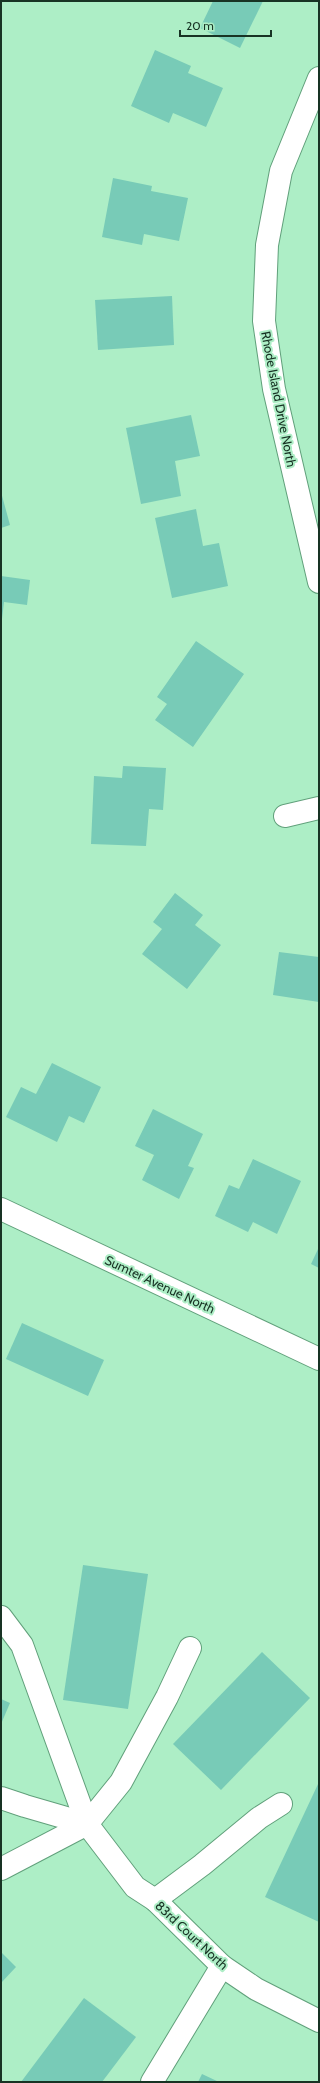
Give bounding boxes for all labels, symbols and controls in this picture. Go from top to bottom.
scale bar [180,12,271,38]
text: 20 m [186,18,214,33]
street label: Rhode Island Drive North [258,330,300,468]
street label: Sumter Avenue North [102,1252,218,1316]
street label: 83rd Court North [152,1897,232,1973]

